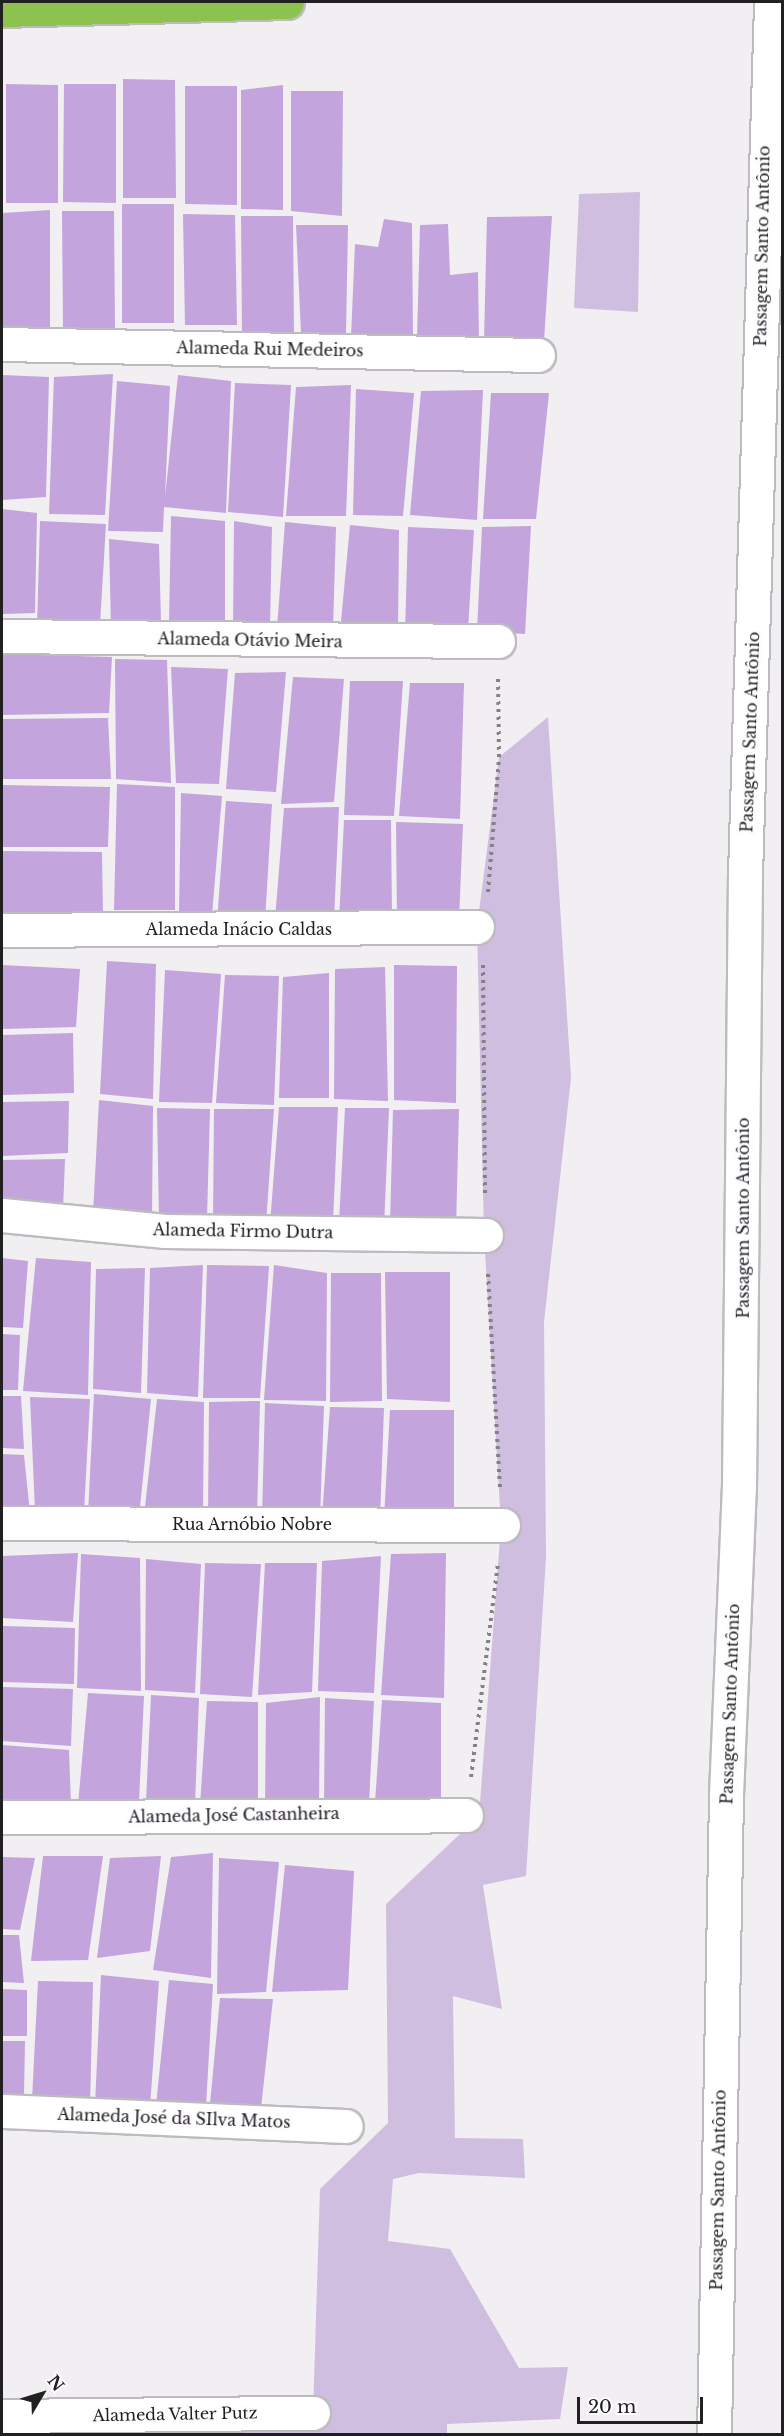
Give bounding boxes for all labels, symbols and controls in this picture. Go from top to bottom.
street label: Passagem Santo Antônio [751,145,773,347]
street label: Alameda Rui Medeiros [176,338,364,360]
street label: Alameda Otávio Meira [157,629,343,651]
street label: Passagem Santo Antônio [737,631,763,833]
street label: Alameda Inácio Caldas [146,919,332,939]
street label: Passagem Santo Antônio [733,1117,753,1319]
street label: Alameda Firmo Dutra [153,1220,333,1242]
street label: Rua Arnóbio Nobre [172,1514,332,1534]
street label: Passagem Santo Antônio [717,1603,743,1805]
street label: Alameda José Castanheira [128,1804,340,1826]
street label: Passagem Santo Antônio [707,2089,729,2291]
street label: Alameda José da SIlva Matos [57,2104,291,2132]
north arrow [12,2364,72,2424]
text: N [44,2371,69,2395]
scale bar [580,2385,706,2423]
text: 20 m [588,2396,636,2418]
street label: Alameda Valter Putz [92,2403,258,2425]

